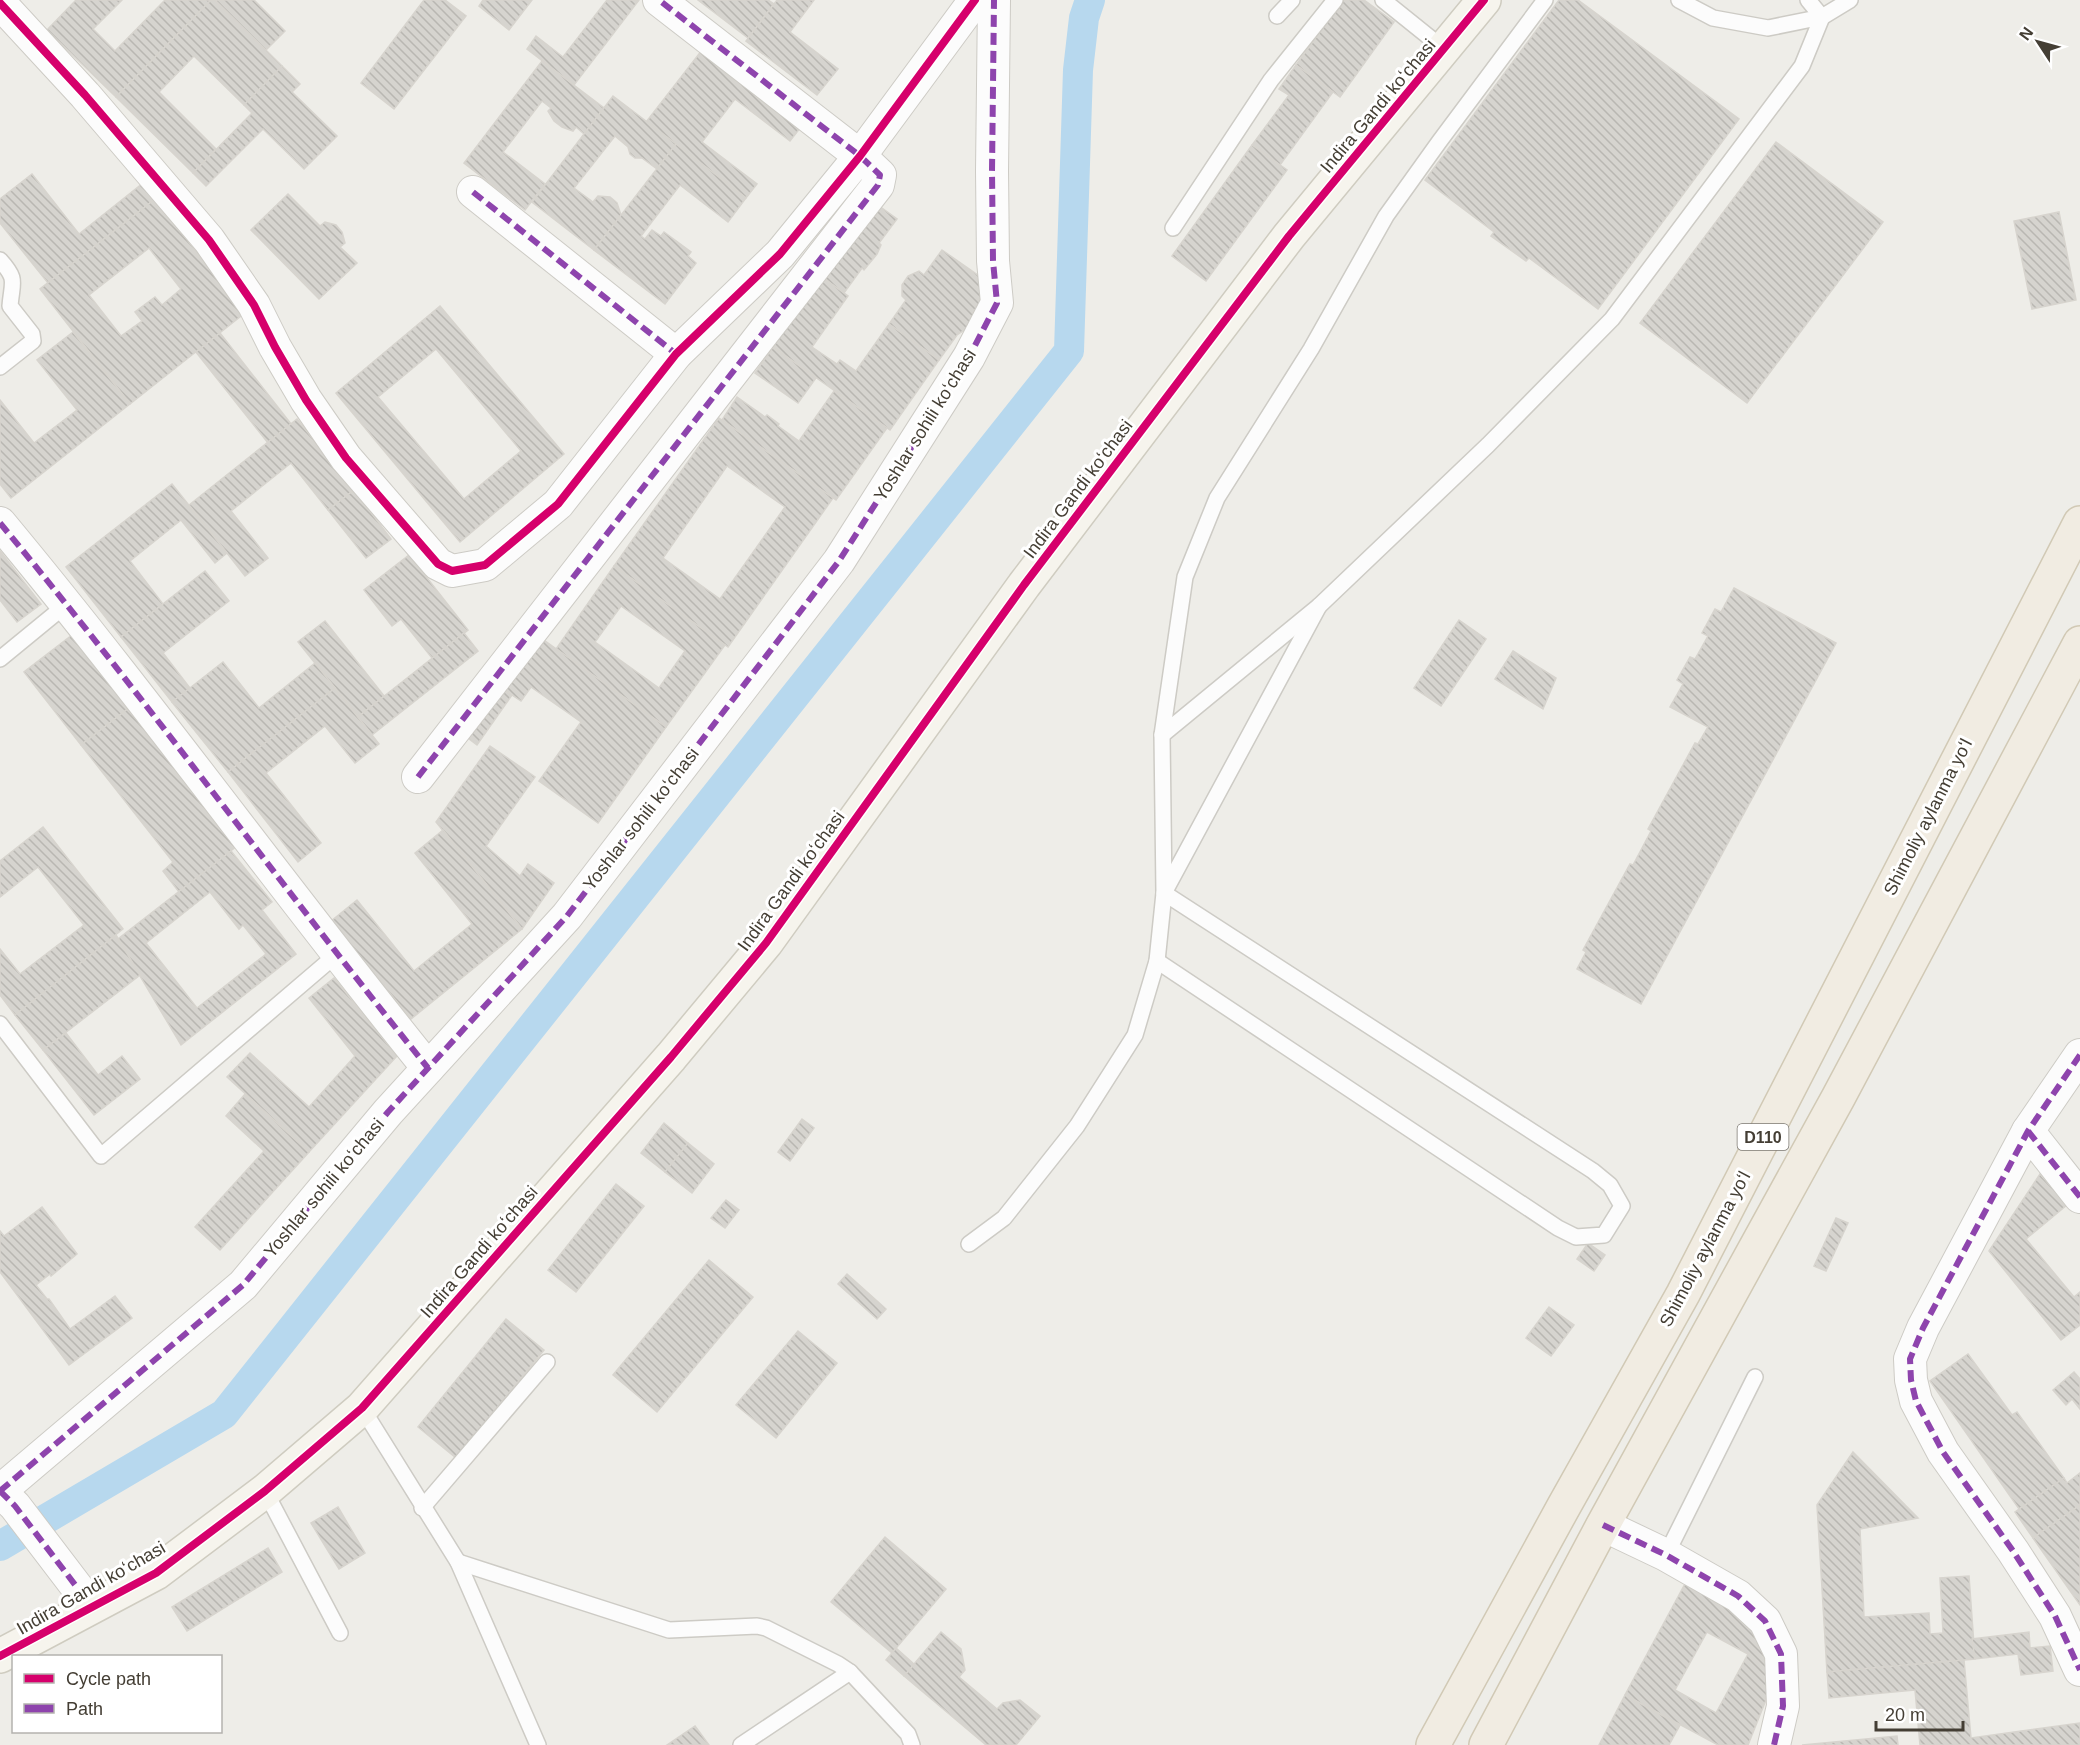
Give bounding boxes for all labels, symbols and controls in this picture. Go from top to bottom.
north arrow [2008,12,2068,72]
text: N [2016,24,2037,43]
street label: Indira Gandi koʻchasi [1316,35,1440,177]
street label: Yoshlar sohili koʻchasi [870,345,980,505]
street label: Indira Gandi koʻchasi [1019,416,1137,562]
street label: Shimoliy aylanma yoʻl [1880,735,1976,899]
street label: Yoshlar sohili koʻchasi [579,744,703,894]
street label: Indira Gandi koʻchasi [734,807,848,955]
street label: Yoshlar sohili koʻchasi [260,1114,388,1262]
road number: D110 [1738,1124,1788,1150]
street label: Shimoliy aylanma yoʻl [1656,1168,1754,1330]
street label: Indira Gandi koʻchasi [416,1182,542,1322]
street label: Indira Gandi koʻchasi [13,1537,169,1639]
legend [12,1655,222,1733]
text: Cycle path [66,1669,151,1689]
scale bar [1876,1694,1963,1732]
text: Path [66,1699,103,1719]
text: 20 m [1885,1705,1925,1725]

